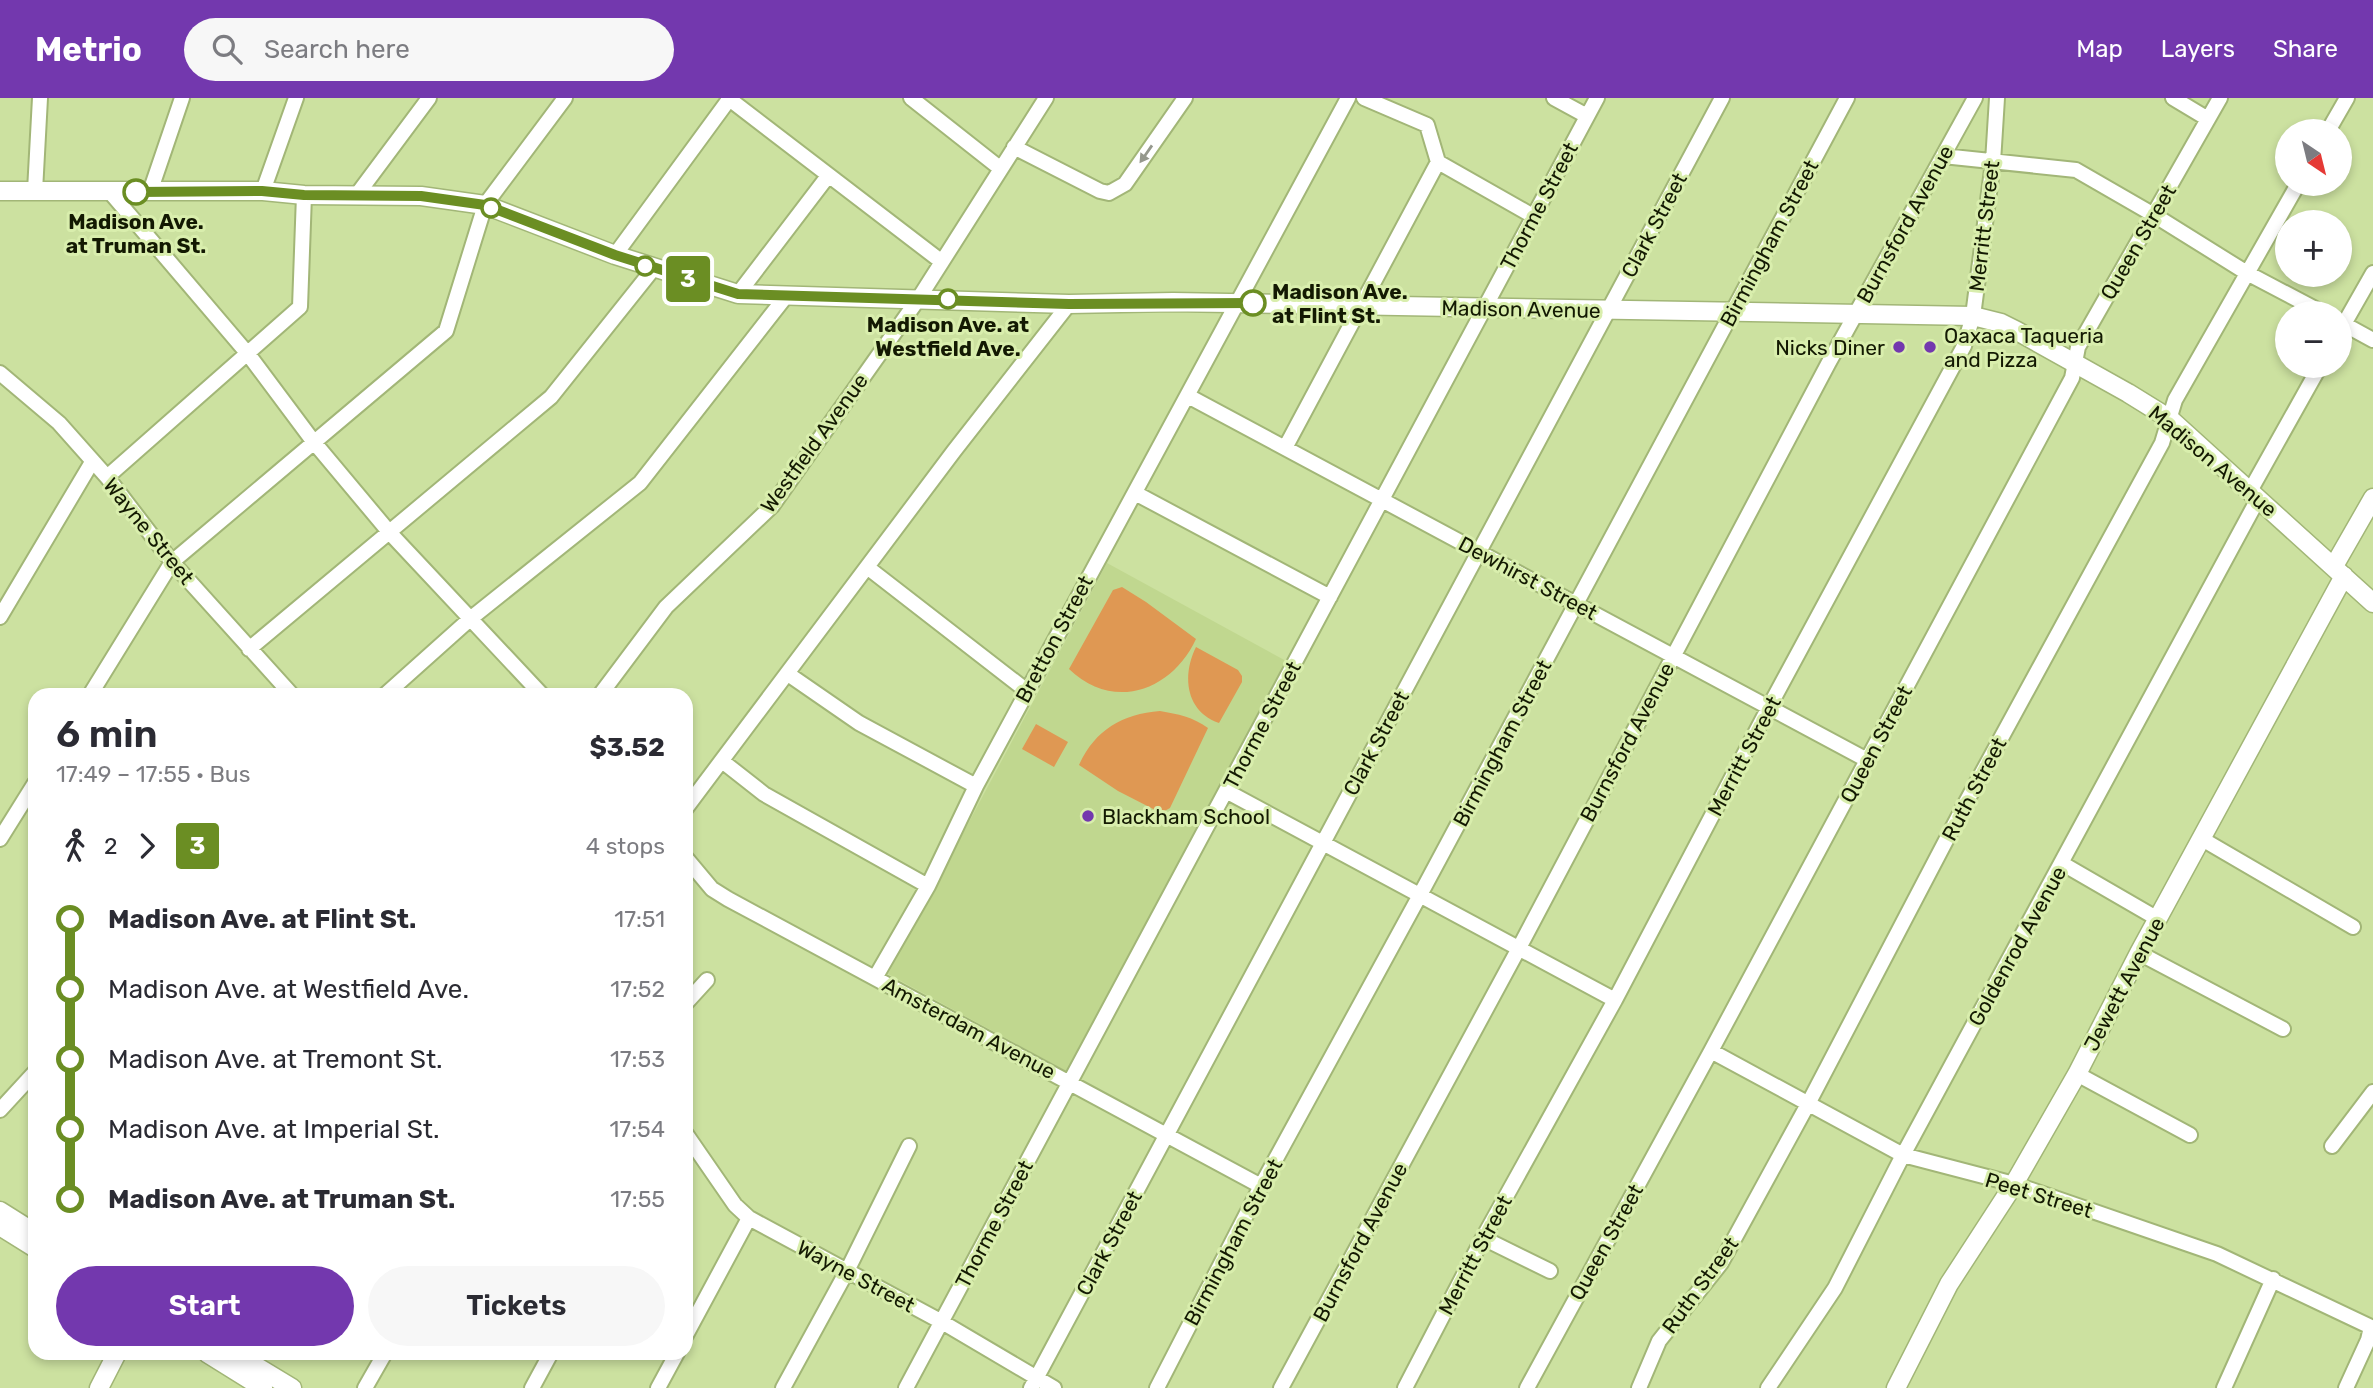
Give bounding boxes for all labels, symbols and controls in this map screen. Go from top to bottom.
search box [184,18,674,81]
text: Metrio [35,30,142,69]
icon: search [208,30,246,68]
text: Search here [264,34,410,65]
text: Map [2076,35,2123,63]
text: Layers [2161,35,2235,63]
text: Share [2273,35,2338,63]
north arrow [2275,119,2352,196]
map controls [2275,119,2352,378]
street label: Thorme Street [1495,138,1583,274]
street label: Burnsford Avenue [1851,141,1959,307]
one-way arrow [1139,145,1153,163]
street label: Birmingham Street [1715,155,1823,331]
street label: Merritt Street [1964,159,2004,293]
street label: Clark Street [1616,168,1692,282]
marker: Madison Ave. at Truman St. [123,179,149,205]
street label: Queen Street [2095,180,2181,304]
unlabelled marker [481,198,501,218]
place label: Madison Ave. at Truman St. [66,209,206,258]
button: + [2275,210,2352,287]
unlabelled marker [635,256,655,276]
line badge: 3 [665,256,711,302]
text: 3 [680,265,696,293]
place label: Madison Ave. at Flint St. [1272,279,1408,328]
marker: Madison Ave. at Westfield Ave. [938,289,958,309]
marker: Madison Ave. at Flint St. [1240,290,1266,316]
street label: Madison Avenue [1441,295,1601,323]
button: − [2275,301,2352,378]
place label: Madison Ave. at Westfield Ave. [867,312,1029,361]
place label: Oaxaca Taqueria and Pizza [1944,323,2104,372]
place label: Nicks Diner [1775,335,1885,360]
marker: Nicks Diner [1891,339,1907,355]
marker: Oaxaca Taqueria and Pizza [1922,339,1938,355]
street label: Westfield Avenue [755,368,873,518]
street label: Madison Avenue [2144,400,2282,522]
street label: Wayne Street [98,473,200,589]
street label: Dewhirst Street [1454,531,1602,625]
street label: Bretton Street [1010,571,1098,707]
street label: Birmingham Street [1448,655,1556,831]
street label: Thorme Street [1218,657,1306,793]
street label: Burnsford Avenue [1575,658,1679,826]
street label: Queen Street [1835,681,1917,807]
street label: Clark Street [1338,686,1414,800]
street label: Merritt Street [1702,692,1786,820]
text: 6 min [56,711,158,757]
text: $3.52 [589,732,665,763]
street label: Ruth Street [1936,733,2012,845]
text: 17:49 – 17:55 · Bus [56,760,250,788]
place label: Blackham School [1102,804,1270,829]
marker: Blackham School [1080,808,1096,824]
icon: walk [56,827,94,865]
icon: forward [128,827,166,865]
text: 2 [104,832,118,860]
text: 3 [190,832,205,860]
text: 4 stops [586,832,665,860]
street label: Goldenrod Avenue [1963,862,2071,1030]
text: Madison Ave. at Flint St. [108,904,416,935]
text: 17:51 [614,905,665,933]
street label: Jewett Avenue [2078,913,2170,1055]
street label: Amsterdam Avenue [878,972,1060,1084]
text: Madison Ave. at Westfield Ave. [108,974,469,1005]
text: 17:52 [610,975,665,1003]
text: Madison Ave. at Tremont St. [108,1044,443,1075]
text: 17:53 [610,1045,665,1073]
text: Madison Ave. at Imperial St. [108,1114,440,1145]
text: 17:54 [610,1115,665,1143]
street label: Birmingham Street [1179,1154,1287,1330]
street label: Thorme Street [950,1156,1038,1292]
street label: Burnsford Avenue [1308,1158,1412,1326]
street label: Peet Street [1982,1167,2096,1223]
street label: Queen Street [1564,1180,1648,1304]
text: Madison Ave. at Truman St. [108,1184,456,1215]
text: 17:55 [610,1185,665,1213]
street label: Clark Street [1071,1186,1147,1300]
street label: Merritt Street [1433,1191,1517,1319]
street label: Ruth Street [1657,1232,1743,1338]
street label: Wayne Street [793,1235,919,1317]
button: Start [56,1266,354,1346]
button: Tickets [368,1266,665,1346]

